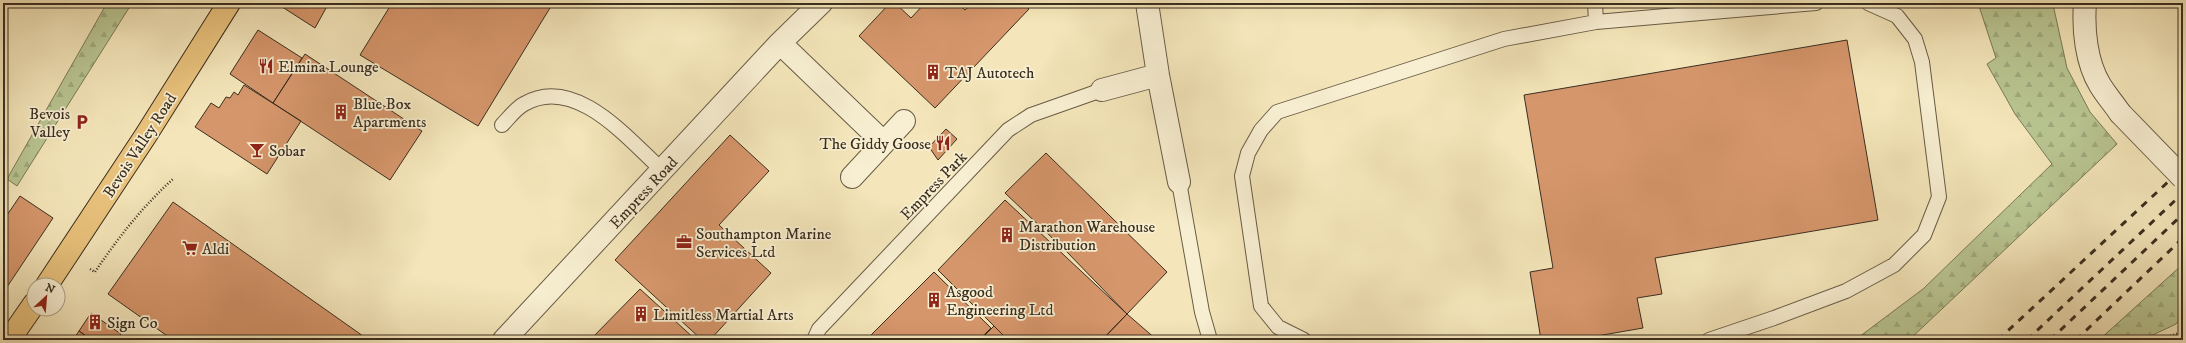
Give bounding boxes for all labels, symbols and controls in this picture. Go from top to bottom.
restaurant icon: Elmina Lounge [257,57,275,75]
place label: Elmina Lounge [278,57,379,77]
building icon: TAJ Autotech [924,63,942,81]
place label: TAJ Autotech [945,63,1035,83]
street label: Bevois Valley Road [99,89,181,202]
place label: Blue Box Apartments [353,94,426,132]
building icon: Blue Box Apartments [332,103,350,121]
place label: Bevois Valley [29,104,70,142]
parking icon: Bevois Valley [73,113,91,131]
place label: The Giddy Goose [820,134,931,154]
restaurant icon: The Giddy Goose [934,134,952,152]
bar icon: Sobar [248,141,266,159]
place label: Sobar [269,141,305,161]
street label: Empress Park [896,147,971,224]
street label: Empress Road [605,153,682,233]
place label: Marathon Warehouse Distribution [1019,217,1155,255]
place label: Southampton Marine Services Ltd [696,224,832,262]
building icon: Marathon Warehouse Distribution [998,226,1016,244]
office icon: Southampton Marine Services Ltd [675,233,693,251]
supermarket icon: Aldi [181,239,199,257]
place label: Aldi [202,239,229,259]
north arrow [26,277,66,317]
text: N [43,281,57,297]
place label: Asgood Engineering Ltd [946,282,1053,320]
building icon: Asgood Engineering Ltd [925,291,943,309]
building icon: Limitless Martial Arts [632,305,650,323]
place label: Limitless Martial Arts [653,305,794,325]
building icon: Sign Co [86,313,104,331]
place label: Sign Co [107,313,158,333]

